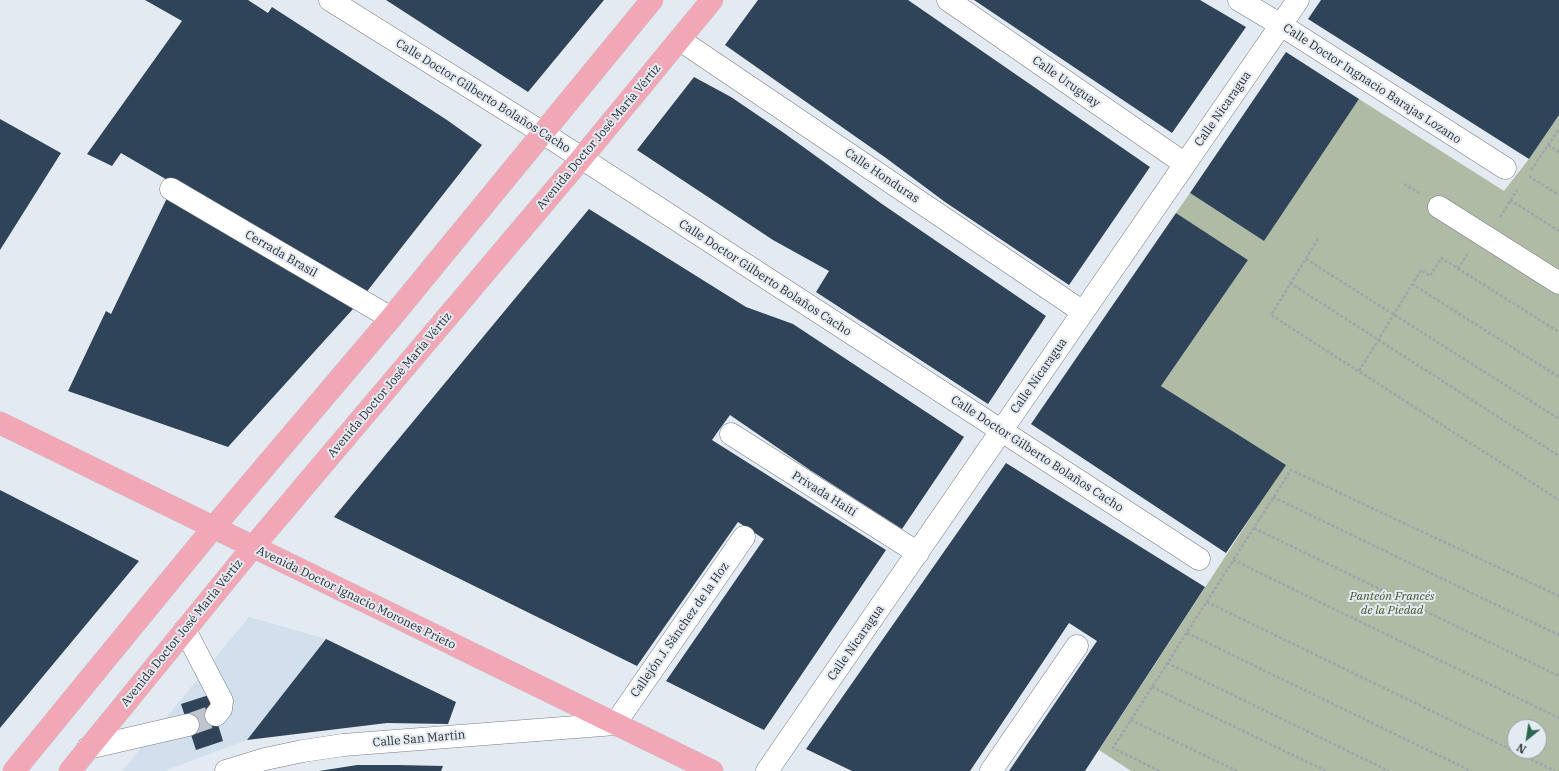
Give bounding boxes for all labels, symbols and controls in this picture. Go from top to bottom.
street label: Calle Doctor Ingnacio Barajas Lozano [1280,21,1464,147]
street label: Calle Doctor Gilberto Bolaños Cacho [393,36,573,156]
street label: Calle Uruguay [1029,53,1103,111]
street label: Avenida Doctor José María Vértiz [534,61,664,213]
street label: Calle Nicaragua [1192,69,1254,149]
street label: Calle Honduras [842,146,922,206]
street label: Calle Doctor Gilberto Bolaños Cacho [676,217,854,339]
street label: Cerrada Brasil [242,227,320,281]
street label: Avenida Doctor José María Vértiz [325,309,455,461]
street label: Calle Nicaragua [1008,336,1070,416]
street label: Calle Doctor Gilberto Bolaños Cacho [948,393,1126,515]
street label: Privada Haití [789,468,859,520]
street label: Avenida Doctor Ignacio Morones Prieto [254,543,458,653]
street label: Avenida Doctor José María Vértiz [118,556,246,710]
street label: Callejón J. Sánchez de la Hoz [628,560,732,700]
park label: Panteón Francés de la Piedad [1350,590,1434,618]
street label: Calle Nicaragua [825,603,887,683]
north arrow [1507,719,1547,759]
street label: Calle San Martin [372,728,466,750]
text: N [1514,740,1529,757]

